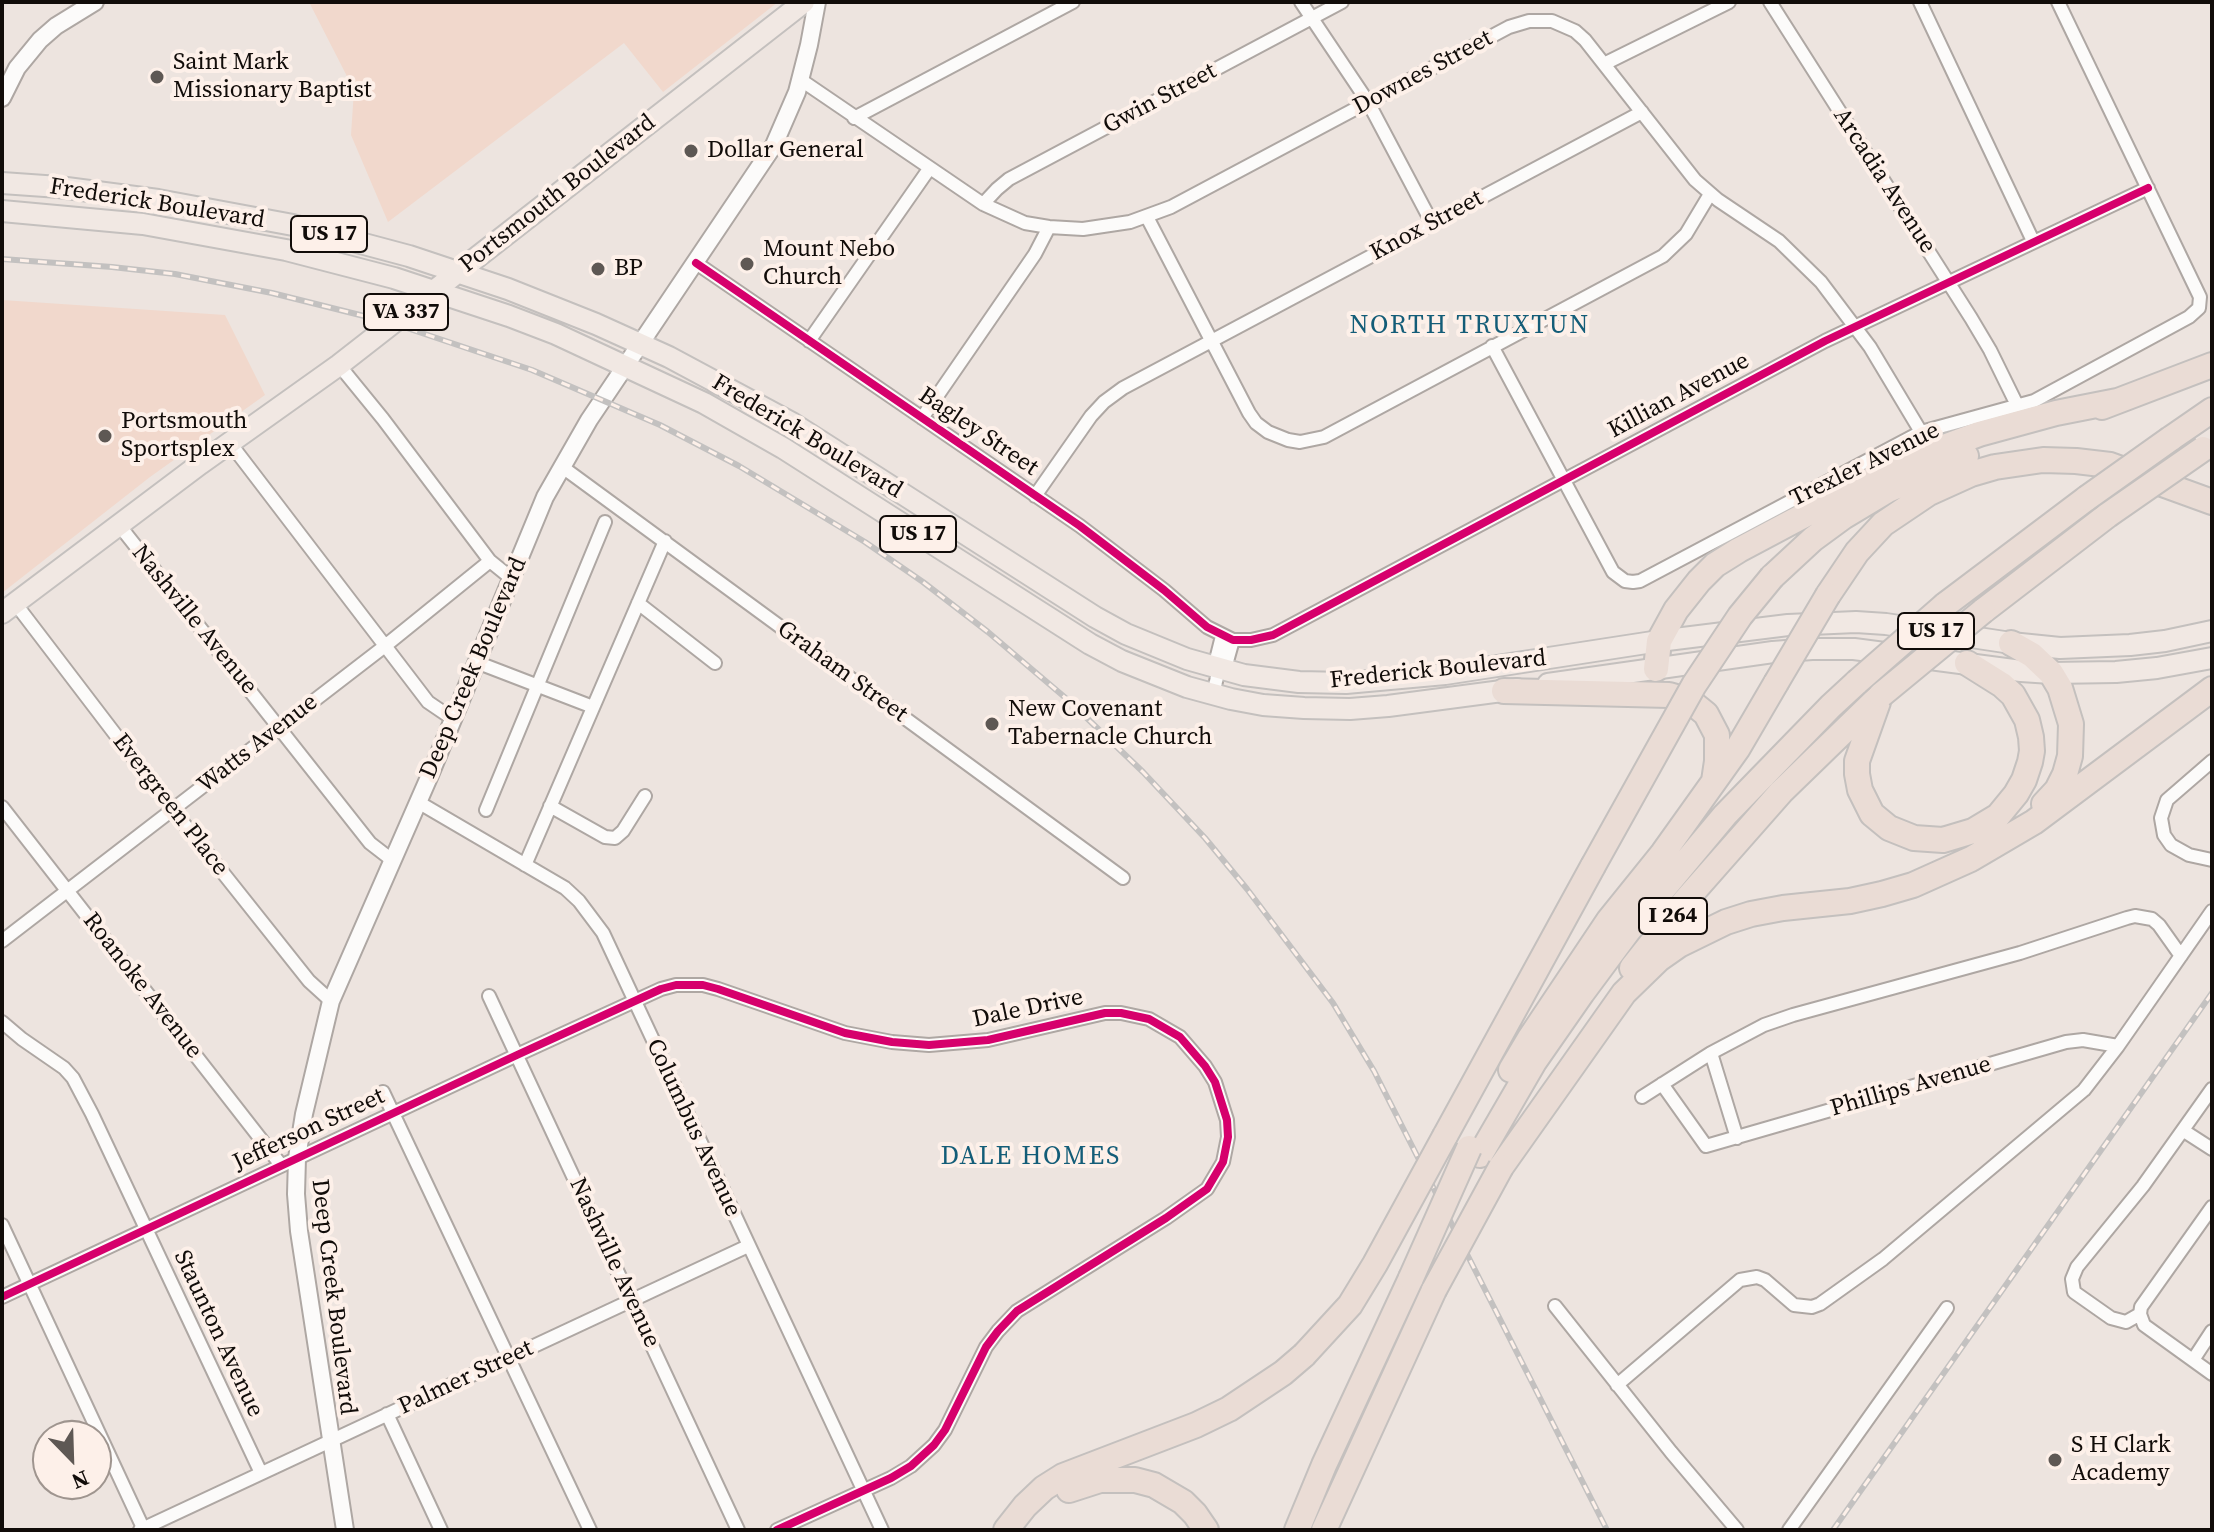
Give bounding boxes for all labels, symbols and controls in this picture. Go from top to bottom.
street label: Downes Street [1349,24,1497,122]
place label: Saint Mark Missionary Baptist [173,49,372,105]
street label: Gwin Street [1098,57,1222,141]
marker: Saint Mark Missionary Baptist [148,68,166,86]
street label: Arcadia Avenue [1826,103,1942,259]
street label: Portsmouth Boulevard [454,109,662,279]
place label: Dollar General [707,137,864,165]
marker: Dollar General [682,142,700,160]
street label: Frederick Boulevard [47,173,267,235]
street label: Knox Street [1366,184,1488,268]
road number: US 17 [291,216,367,252]
place label: Mount Nebo Church [763,236,895,292]
place label: BP [614,255,643,283]
marker: Mount Nebo Church [738,255,756,273]
marker: BP [589,260,607,278]
road number: VA 337 [364,294,448,330]
district label: NORTH TRUXTUN [1350,310,1590,342]
street label: Killian Avenue [1604,347,1754,445]
street label: Frederick Boulevard [706,369,908,505]
street label: Bagley Street [913,381,1043,483]
place label: Portsmouth Sportsplex [121,408,247,464]
street label: Trexler Avenue [1786,416,1944,514]
marker: Portsmouth Sportsplex [96,427,114,445]
road number: US 17 [880,516,956,552]
street label: Nashville Avenue [125,540,263,700]
street label: Deep Creek Boulevard [414,553,534,783]
road number: US 17 [1898,613,1974,649]
street label: Graham Street [771,615,913,729]
street label: Frederick Boulevard [1328,644,1548,696]
street label: Watts Avenue [192,688,324,800]
place label: New Covenant Tabernacle Church [1008,696,1212,752]
marker: New Covenant Tabernacle Church [983,715,1001,733]
street label: Evergreen Place [106,728,234,882]
road number: I 264 [1639,898,1707,934]
street label: Roanoke Avenue [76,907,208,1065]
street label: Dale Drive [970,983,1086,1035]
street label: Columbus Avenue [639,1034,747,1222]
street label: Phillips Avenue [1827,1050,1995,1124]
street label: Jefferson Street [229,1082,389,1178]
district label: DALE HOMES [941,1141,1121,1173]
street label: Nashville Avenue [562,1174,666,1352]
street label: Deep Creek Boulevard [304,1177,362,1417]
street label: Staunton Avenue [167,1246,269,1422]
street label: Palmer Street [394,1334,538,1422]
north arrow [32,1420,112,1500]
place label: S H Clark Academy [2071,1432,2171,1488]
marker: S H Clark Academy [2046,1451,2064,1469]
text: N [67,1463,94,1497]

